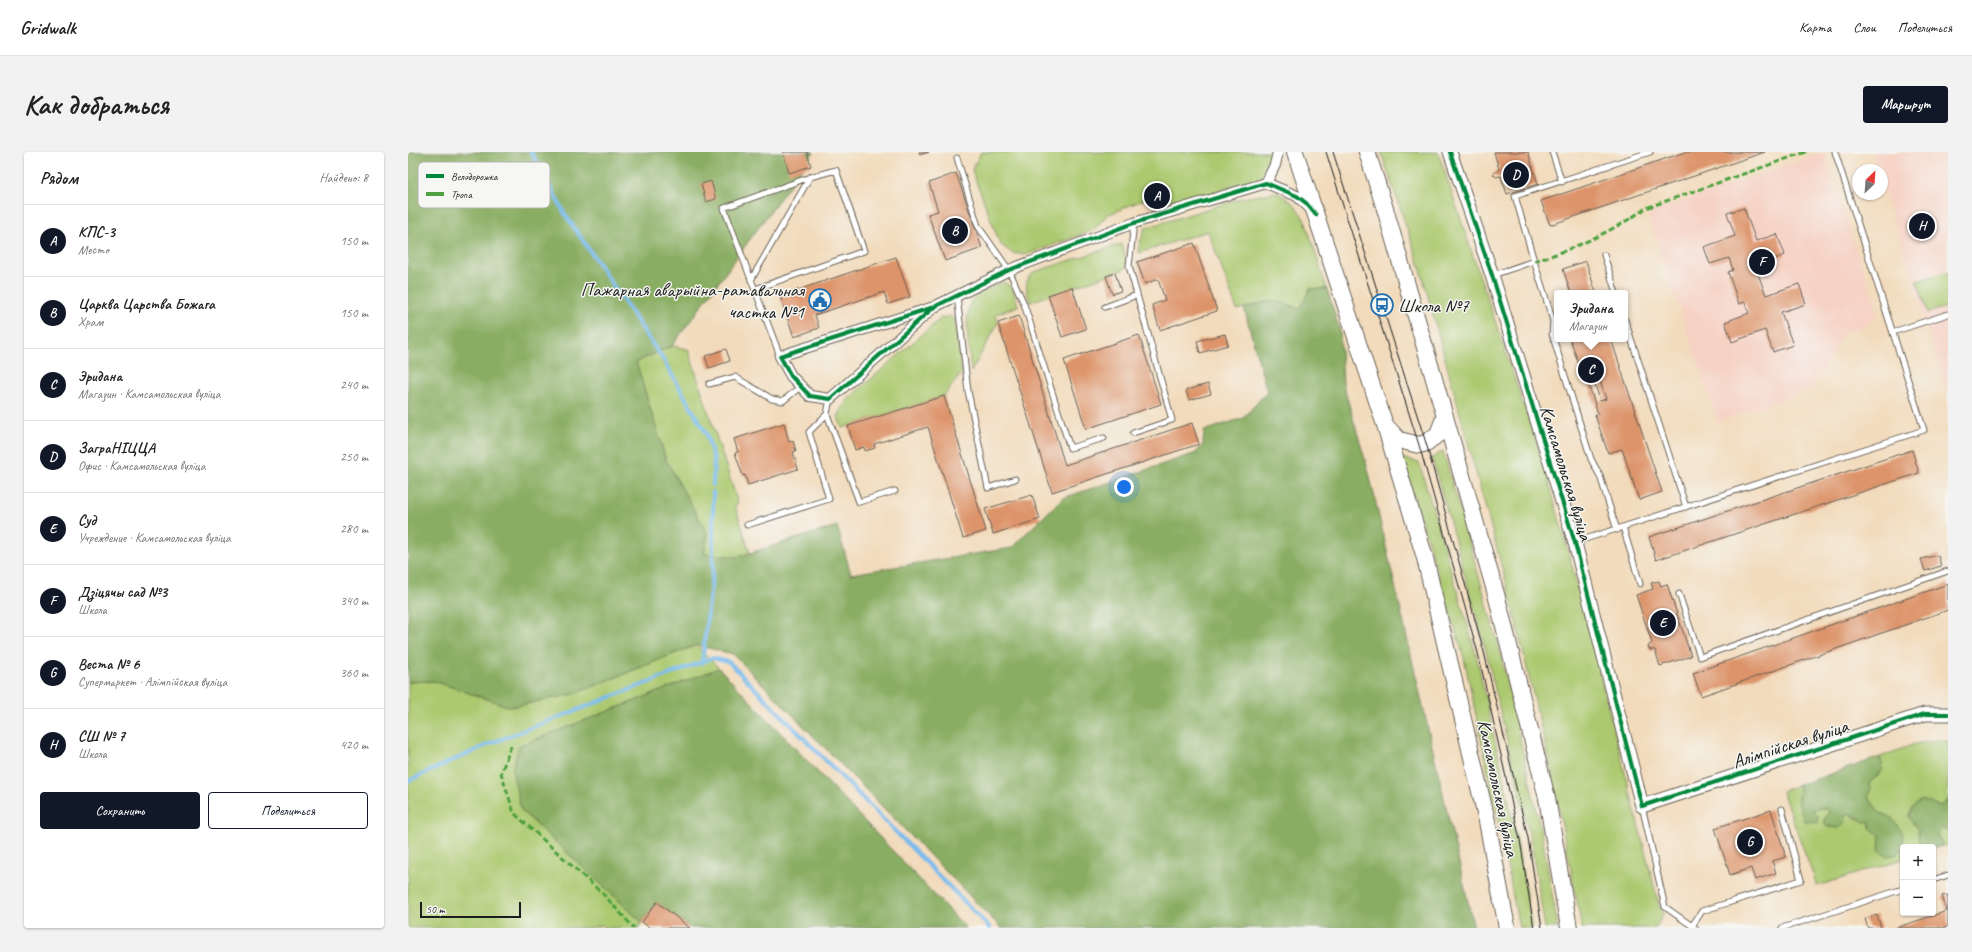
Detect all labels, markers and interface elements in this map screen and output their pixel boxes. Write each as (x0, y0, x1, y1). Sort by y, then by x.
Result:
text: Gridwalk (20, 16, 76, 40)
text: Карта (1799, 19, 1831, 36)
text: Слои (1853, 19, 1876, 36)
text: Поделиться (1898, 19, 1952, 36)
button: Маршрут (1863, 86, 1948, 123)
text: Как добраться (24, 87, 169, 122)
pin: D (1503, 160, 1529, 190)
legend (418, 162, 550, 208)
north arrow (1852, 164, 1888, 200)
text: Рядом (40, 168, 78, 189)
text: Велодорожка (451, 169, 498, 183)
text: Найдено: 8 (320, 170, 368, 186)
pin: A (1144, 181, 1170, 211)
text: Тропа (451, 187, 472, 201)
pin: H (1909, 211, 1935, 241)
pin: B (942, 216, 968, 246)
text: КПС-3 (78, 223, 115, 242)
text: A (50, 233, 56, 249)
text: 150 m (340, 233, 368, 249)
text: Место (78, 242, 109, 258)
pin: F (1749, 247, 1775, 277)
place label: Пажарная аварыйна-ратавальная частка №1 (581, 278, 806, 324)
public building icon: Пажарная аварыйна-ратавальная частка №1 (807, 287, 833, 313)
popup (1554, 290, 1628, 342)
bus stop icon: Школа №7 (1369, 292, 1395, 318)
place label: Школа №7 (1398, 294, 1470, 318)
text: Царква Царства Божага (78, 295, 215, 314)
text: Эридана (1569, 299, 1613, 318)
text: B (50, 305, 56, 321)
text: 150 m (340, 305, 368, 321)
text: Храм (78, 314, 103, 330)
text: Магазин (1569, 318, 1607, 334)
pin: C (1578, 355, 1604, 385)
text: Эридана (78, 367, 122, 386)
text: C (50, 377, 56, 393)
text: 240 m (340, 377, 368, 393)
text: Магазин · Камсамольская вуліца (78, 386, 220, 402)
street label: Камсамольская вуліца (1534, 403, 1598, 545)
text: ЗаграНІЦЦА (78, 439, 155, 458)
text: D (49, 449, 57, 465)
text: 250 m (340, 449, 368, 465)
text: Офис · Камсамольская вуліца (78, 458, 205, 474)
your location (1114, 477, 1134, 497)
text: Суд (78, 511, 96, 530)
text: E (50, 521, 56, 537)
text: 280 m (340, 521, 368, 537)
text: Учреждение · Камсамольская вуліца (78, 530, 231, 546)
text: Дзіцячы сад №3 (78, 583, 167, 602)
text: F (50, 593, 56, 609)
text: 340 m (340, 593, 368, 609)
text: Школа (78, 602, 107, 618)
pin: E (1650, 608, 1676, 638)
text: Веста № 6 (78, 655, 139, 674)
text: G (50, 665, 56, 681)
text: 360 m (340, 665, 368, 681)
text: Супермаркет · Алімпійская вуліца (78, 674, 227, 690)
street label: Алімпійская вуліца (1729, 713, 1853, 774)
street label: Камсамольская вуліца (1472, 717, 1525, 861)
text: СШ № 7 (78, 727, 125, 746)
text: H (49, 737, 57, 753)
text: 420 m (340, 737, 368, 753)
text: Школа (78, 746, 107, 762)
button: Сохранить (40, 792, 200, 829)
button: Поделиться (208, 792, 368, 829)
pin: G (1737, 827, 1763, 857)
map controls (1900, 844, 1936, 916)
button: + (1900, 844, 1936, 880)
button: − (1900, 880, 1936, 916)
scale bar (420, 900, 521, 919)
text: 50 m (426, 902, 445, 916)

